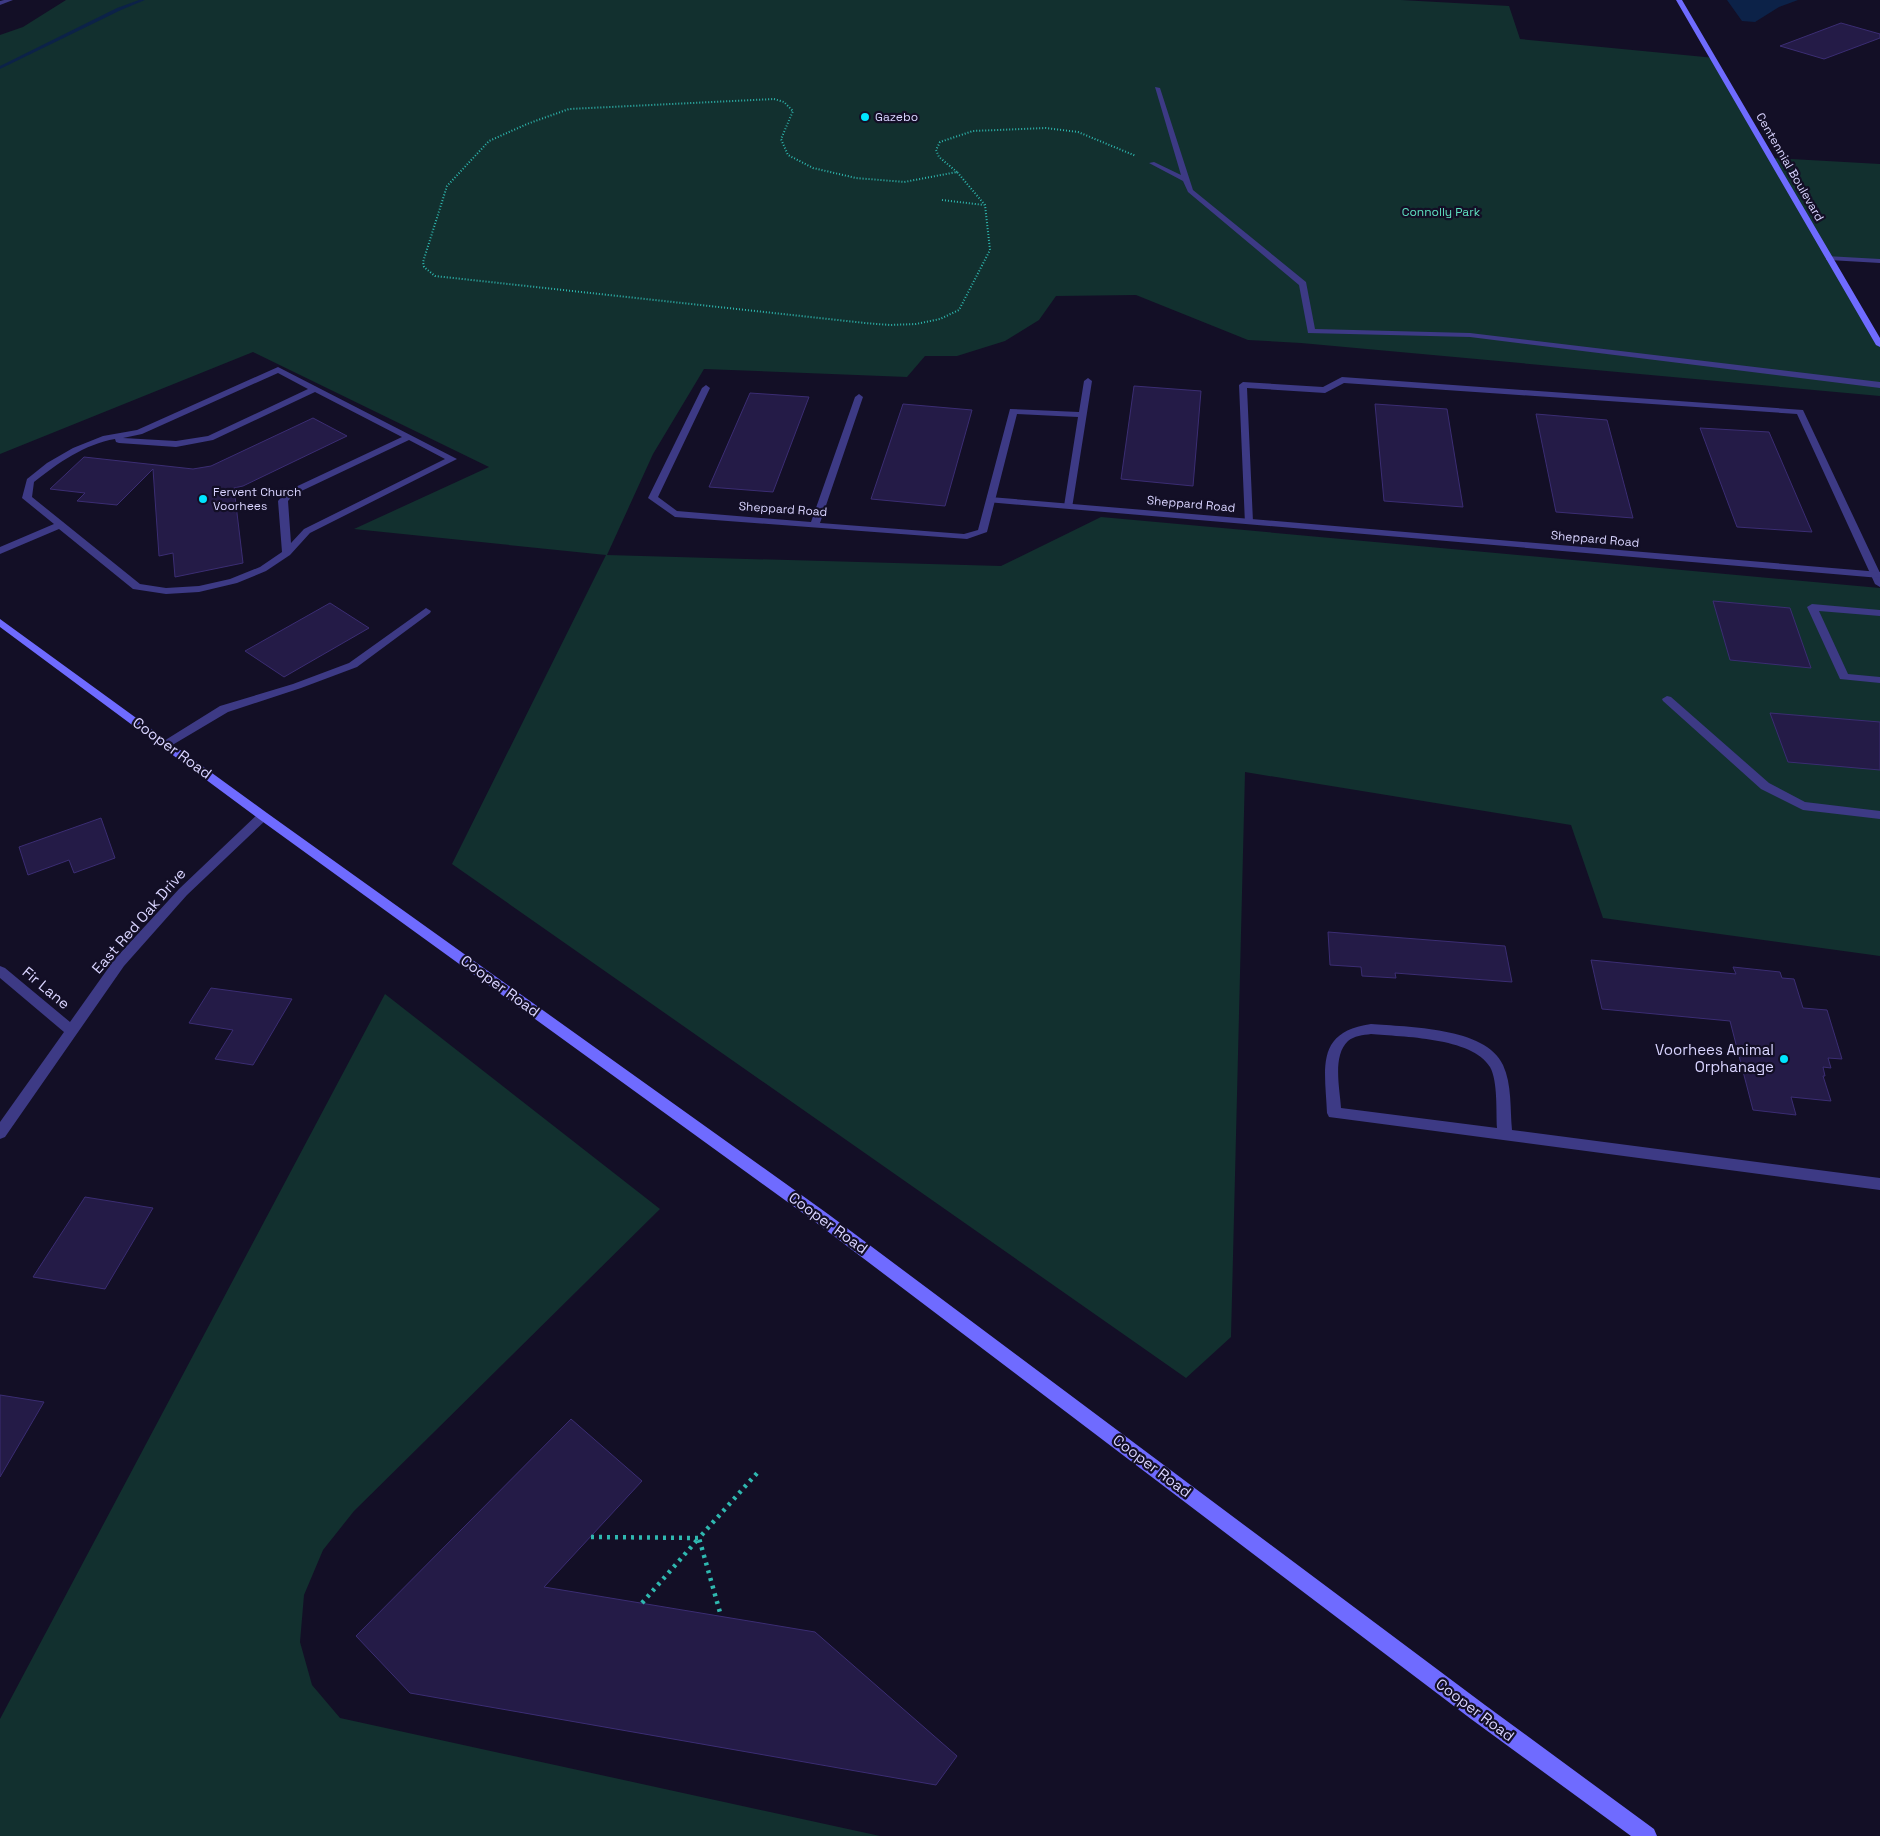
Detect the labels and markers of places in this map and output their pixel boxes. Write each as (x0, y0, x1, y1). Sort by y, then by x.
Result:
place label: Gazebo (875, 109, 918, 125)
marker: Gazebo (859, 111, 871, 123)
place label: Fervent Church Voorhees (213, 484, 301, 514)
marker: Fervent Church Voorhees (197, 493, 209, 505)
place label: Voorhees Animal Orphanage (1655, 1040, 1774, 1076)
marker: Voorhees Animal Orphanage (1778, 1053, 1790, 1065)

